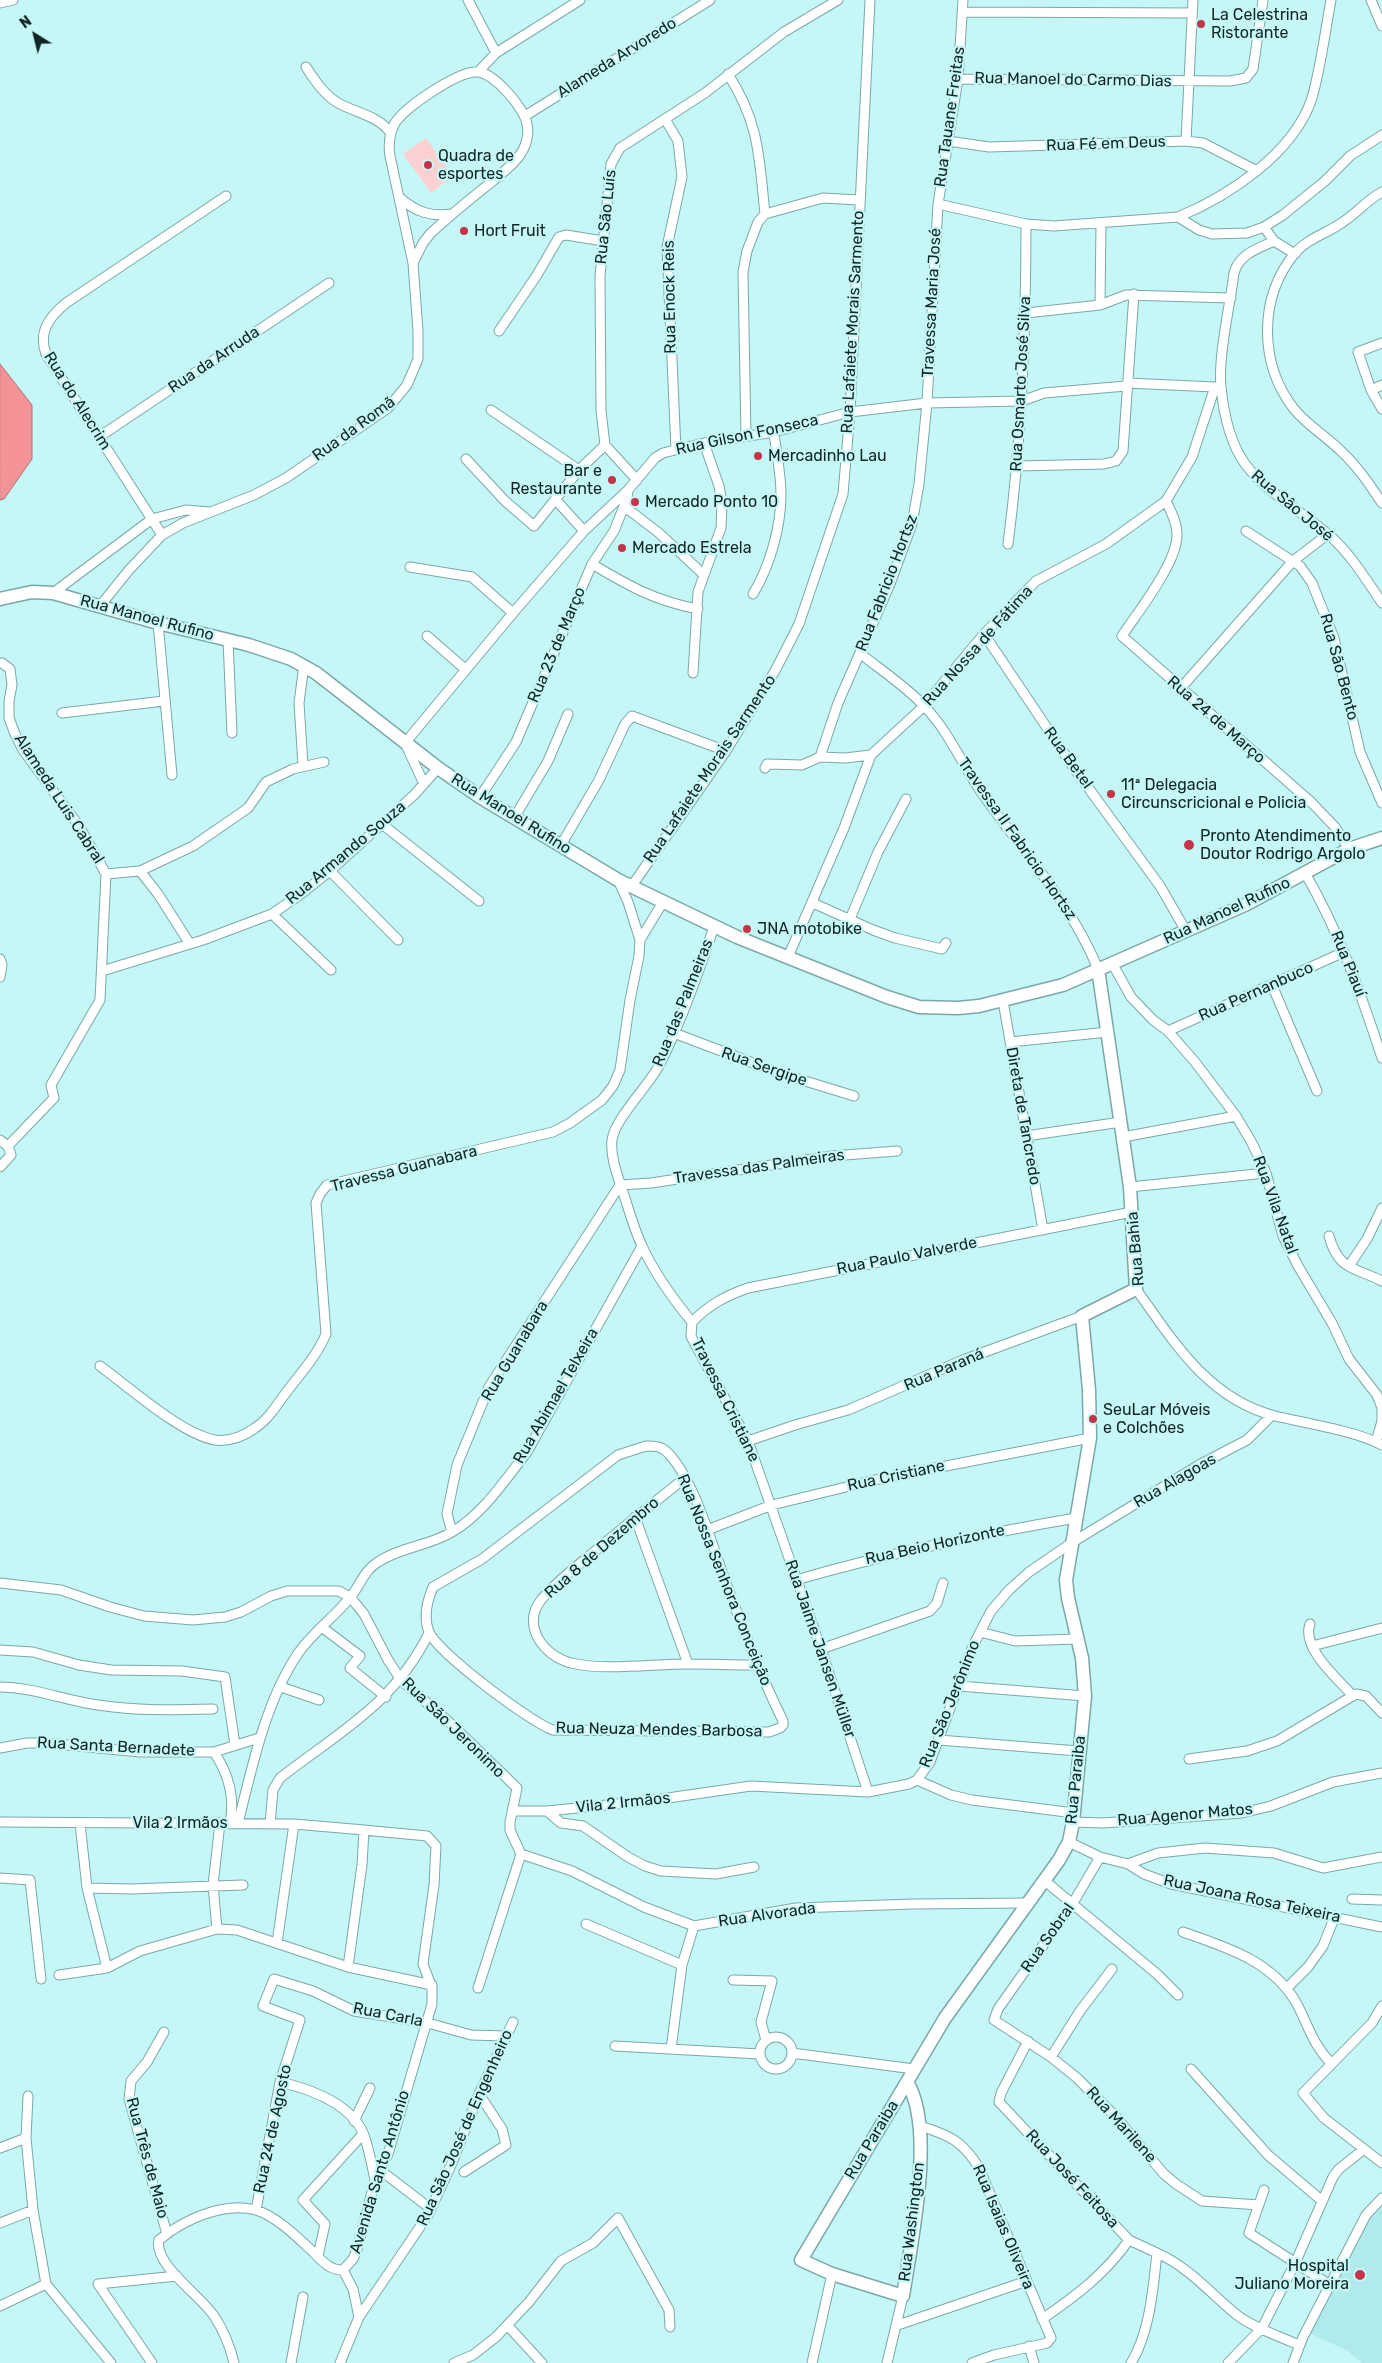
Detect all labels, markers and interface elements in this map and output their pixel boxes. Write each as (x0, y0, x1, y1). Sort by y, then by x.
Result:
place label: La Celestrina Ristorante (1211, 5, 1308, 43)
north arrow (10, 10, 60, 60)
text: N (17, 13, 35, 32)
street label: Alameda Arvoredo (554, 14, 680, 102)
marker: La Celestrina Ristorante (1195, 18, 1207, 30)
street label: Rua Tauane Freitas (931, 46, 969, 188)
street label: Rua Manoel do Carmo Dias (974, 69, 1172, 91)
street label: Rua Fé em Deus (1046, 132, 1166, 156)
place label: Quadra de esportes (438, 146, 514, 184)
marker: Quadra de esportes (422, 159, 434, 171)
street label: Rua São Luís (591, 169, 621, 265)
street label: Rua Lafaiete Morais Sarmento (838, 210, 868, 434)
place label: Hort Fruit (474, 221, 546, 241)
marker: Hort Fruit (458, 225, 470, 237)
street label: Travessa Maria José (918, 228, 946, 378)
street label: Rua Enock Reis (659, 240, 681, 354)
street label: Rua Osmarto José Silva (1007, 296, 1035, 472)
street label: Rua da Arruda (165, 322, 263, 398)
street label: Rua do Alecrim (39, 348, 115, 454)
street label: Rua da Romã (309, 393, 399, 465)
street label: Rua Gilson Fonseca (674, 411, 820, 459)
place label: Mercadinho Lau (768, 446, 887, 466)
marker: Mercadinho Lau (752, 450, 764, 462)
place label: Bar e Restaurante (510, 461, 602, 499)
street label: Rua Sâo José (1247, 466, 1337, 546)
marker: Bar e Restaurante (606, 474, 618, 486)
place label: Mercado Ponto 10 (645, 492, 778, 512)
marker: Mercado Ponto 10 (629, 496, 641, 508)
street label: Rua Fabricio Hortsz (852, 512, 922, 654)
place label: Mercado Estrela (632, 538, 752, 558)
marker: Mercado Estrela (616, 542, 628, 554)
street label: Rua Nossa de Fátima (919, 582, 1037, 710)
street label: Rua 23 de Março (524, 584, 590, 706)
street label: Rua Manoel Rufino (78, 591, 216, 645)
street label: Rua São Bento (1316, 612, 1362, 722)
street label: Rua Lafaiete Morais Sarmento (640, 671, 780, 867)
street label: Rua 24 de Março (1163, 672, 1269, 768)
street label: Rua Betel (1039, 723, 1097, 793)
street label: Alameda Luis Cabral (10, 730, 108, 868)
street label: Travessa II Fabricio Hortsz (953, 754, 1081, 924)
street label: Rua Manoel Rufino (447, 769, 575, 859)
place label: 11ª Delegacia Circunscricional e Policia (1121, 775, 1306, 813)
marker: 11ª Delegacia Circunscricional e Policia (1105, 788, 1117, 800)
street label: Rua Armando Souza (282, 797, 410, 909)
place label: Pronto Atendimento Doutor Rodrigo Argolo (1200, 826, 1365, 864)
marker: Pronto Atendimento Doutor Rodrigo Argolo (1182, 838, 1196, 852)
street label: Rua Manoel Rufino (1160, 873, 1294, 949)
place label: JNA motobike (757, 919, 862, 939)
marker: JNA motobike (741, 923, 753, 935)
street label: Rua Piauí (1326, 928, 1370, 1000)
street label: Rua das Palmeiras (649, 936, 717, 1070)
street label: Rua Pernanbuco (1196, 958, 1316, 1026)
street label: Rua Sergipe (719, 1043, 809, 1091)
street label: Direta de Tancredo (1001, 1045, 1045, 1187)
street label: Travessa Guanabara (329, 1142, 479, 1196)
street label: Travessa das Palmeiras (672, 1145, 846, 1189)
street label: Rua Vila Natal (1248, 1153, 1302, 1257)
street label: Rua Bahia (1123, 1211, 1149, 1287)
street label: Rua Paulo Valverde (835, 1233, 979, 1279)
street label: Rua Guanabara (477, 1297, 553, 1405)
street label: Rua Abimael Telxeira (509, 1325, 603, 1467)
street label: Travessa Cristiane (687, 1335, 763, 1465)
street label: Rua Paraná (901, 1345, 987, 1395)
place label: SeuLar Móveis e Colchões (1103, 1400, 1211, 1438)
marker: SeuLar Móveis e Colchões (1087, 1413, 1099, 1425)
street label: Rua Alagoas (1130, 1450, 1220, 1512)
street label: Rua Cristiane (845, 1456, 947, 1496)
street label: Rua Nossa Senhora Conceição (673, 1471, 775, 1689)
street label: Rua 8 de Dezembro (541, 1493, 663, 1603)
street label: Rua Beio Horizonte (864, 1521, 1006, 1569)
street label: Rua Jaime Jansen Müller (780, 1557, 860, 1741)
street label: Rua São Jerônimo (916, 1637, 984, 1771)
street label: Rua São Jeronimo (397, 1674, 509, 1782)
street label: Rua Neuza Mendes Barbosa (556, 1719, 762, 1741)
street label: Rua Santa Bernadete (37, 1733, 195, 1761)
street label: Rua Paraiba (1062, 1735, 1090, 1825)
street label: Vila 2 Irmãos (575, 1788, 671, 1818)
street label: Rua Agenor Matos (1116, 1800, 1254, 1830)
street label: Vila 2 Irmãos (132, 1813, 228, 1833)
street label: Rua Joana Rosa Teixeira (1162, 1871, 1342, 1927)
street label: Rua Alvorada (717, 1899, 817, 1931)
street label: Rua Sobral (1017, 1900, 1079, 1976)
street label: Rua Carla (351, 1999, 425, 2031)
street label: Rua São José de Engenheiro (413, 2027, 517, 2229)
street label: Rua 24 de Agosto (250, 2063, 296, 2195)
street label: Rua Marilene (1082, 2083, 1160, 2167)
street label: Avenida Santo Antônio (346, 2088, 414, 2256)
street label: Rua Três de Maio (122, 2095, 172, 2221)
street label: Rua Paraiba (841, 2097, 903, 2183)
street label: Rua José Feitosa (1021, 2126, 1123, 2232)
street label: Rua Washington (895, 2161, 929, 2283)
street label: Rua Isaias Oliveira (968, 2162, 1038, 2292)
place label: Hospital Juliano Moreira (1234, 2256, 1349, 2294)
marker: Hospital Juliano Moreira (1353, 2268, 1367, 2282)

